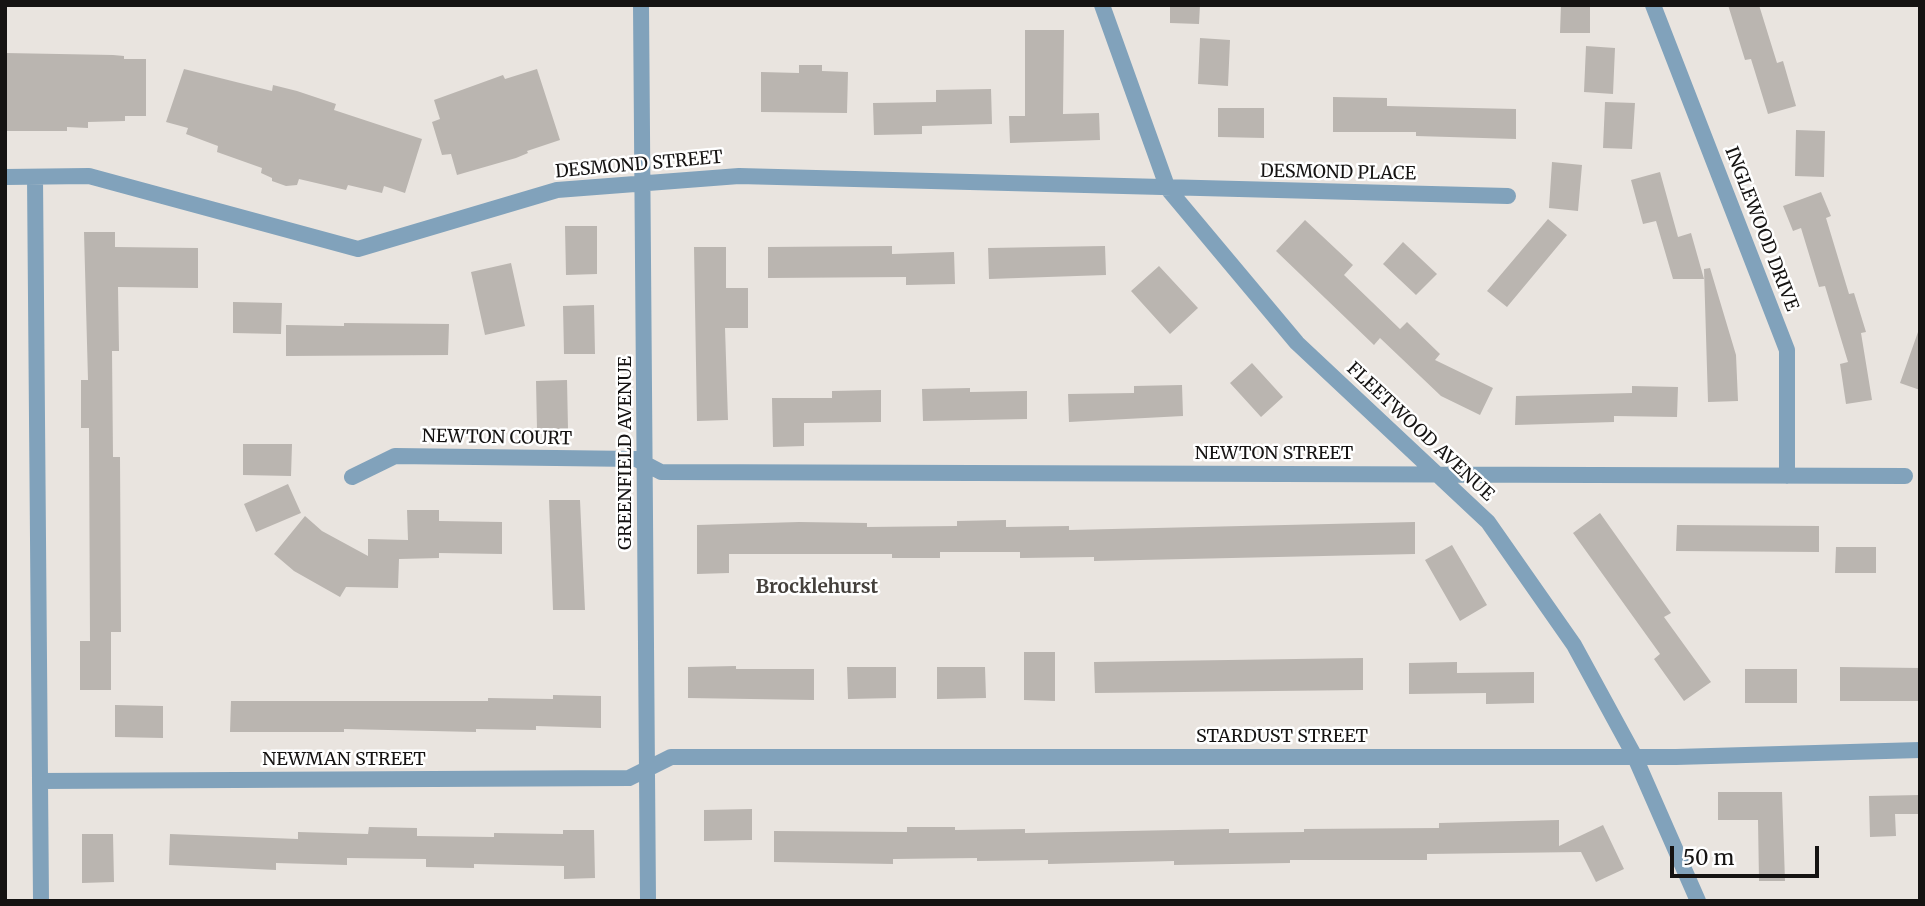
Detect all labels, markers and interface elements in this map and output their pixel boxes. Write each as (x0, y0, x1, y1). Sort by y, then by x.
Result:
street label: INGLEWOOD DRIVE (1720, 144, 1802, 314)
street label: DESMOND STREET (554, 147, 724, 183)
street label: DESMOND PLACE (1260, 161, 1416, 185)
street label: GREENFIELD AVENUE (615, 356, 637, 550)
street label: FLEETWOOD AVENUE (1342, 358, 1498, 506)
street label: NEWTON COURT (422, 426, 572, 450)
street label: NEWTON STREET (1195, 443, 1353, 465)
district label: Brocklehurst (756, 577, 878, 599)
street label: STARDUST STREET (1196, 726, 1368, 748)
street label: NEWMAN STREET (262, 749, 426, 771)
scale bar (1673, 832, 1822, 876)
text: 50 m (1683, 844, 1734, 871)

